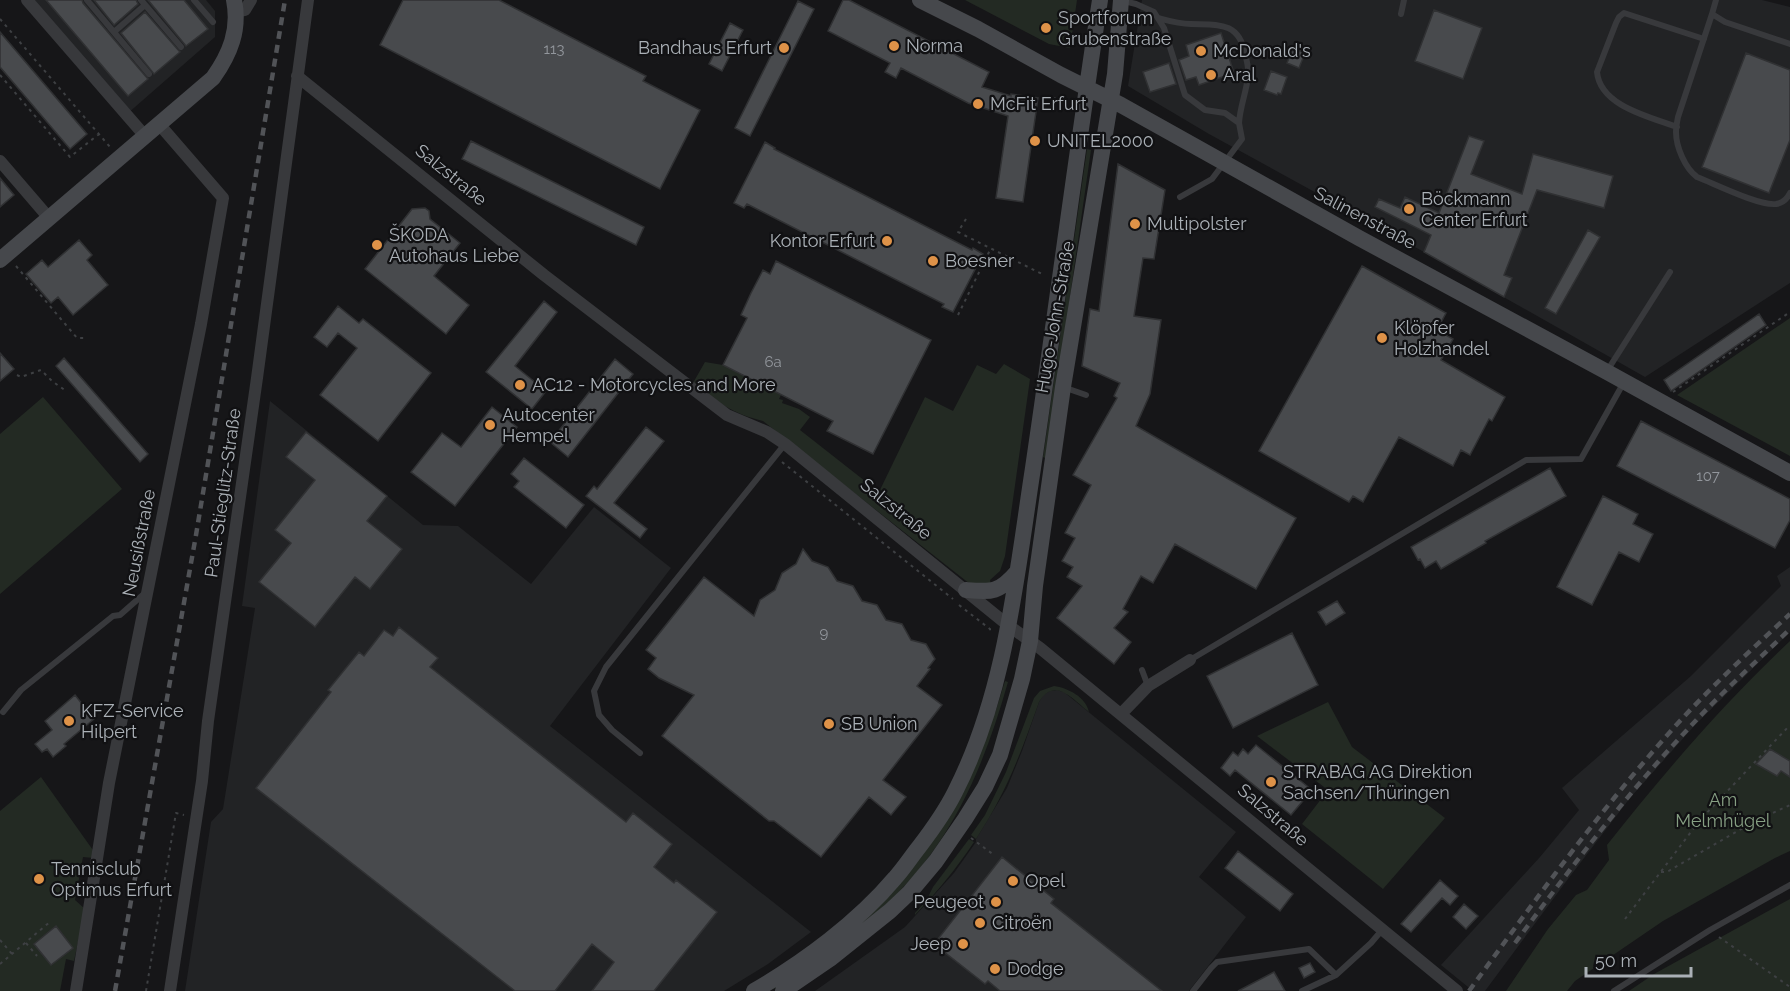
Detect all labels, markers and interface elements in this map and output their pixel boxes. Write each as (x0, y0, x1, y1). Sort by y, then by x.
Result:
place label: Sportforum Grubenstraße (1058, 7, 1172, 49)
marker: Sportforum Grubenstraße (1039, 21, 1053, 35)
place label: Norma (906, 35, 963, 56)
place label: Bandhaus Erfurt (638, 37, 772, 58)
marker: Norma (887, 39, 901, 53)
house number: 113 (544, 40, 564, 58)
place label: McDonald's (1213, 40, 1311, 61)
marker: Bandhaus Erfurt (777, 41, 791, 55)
marker: McDonald's (1194, 44, 1208, 58)
place label: Aral (1223, 64, 1256, 85)
marker: Aral (1204, 68, 1218, 82)
place label: McFit Erfurt (990, 93, 1087, 114)
marker: McFit Erfurt (971, 97, 985, 111)
place label: UNITEL2000 (1047, 130, 1154, 151)
marker: UNITEL2000 (1028, 134, 1042, 148)
street label: Salzstraße (411, 139, 492, 210)
street label: Salinenstraße (1311, 182, 1420, 253)
place label: Böckmann Center Erfurt (1421, 188, 1527, 230)
marker: Böckmann Center Erfurt (1402, 202, 1416, 216)
place label: Multipolster (1147, 213, 1247, 234)
marker: Multipolster (1128, 217, 1142, 231)
place label: ŠKODA Autohaus Liebe (389, 223, 520, 266)
place label: Kontor Erfurt (770, 230, 875, 251)
marker: Kontor Erfurt (880, 234, 894, 248)
marker: ŠKODA Autohaus Liebe (370, 238, 384, 252)
street label: Hugo-John-Straße (1031, 239, 1078, 394)
place label: Boesner (945, 250, 1015, 271)
marker: Boesner (926, 254, 940, 268)
place label: Klöpfer Holzhandel (1394, 317, 1489, 359)
marker: Klöpfer Holzhandel (1375, 331, 1389, 345)
house number: 6a (764, 353, 782, 371)
place label: AC12 - Motorcycles and More (532, 374, 776, 395)
marker: AC12 - Motorcycles and More (513, 378, 527, 392)
place label: Autocenter Hempel (502, 404, 595, 446)
street label: Paul-Stieglitz-Straße (200, 407, 245, 579)
marker: Autocenter Hempel (483, 418, 497, 432)
house number: 107 (1696, 467, 1720, 485)
street label: Salzstraße (856, 473, 937, 544)
street label: Neusißstraße (118, 487, 159, 598)
house number: 9 (820, 624, 829, 642)
place label: KFZ-Service Hilpert (81, 700, 184, 742)
place label: SB Union (841, 713, 918, 734)
marker: KFZ-Service Hilpert (62, 714, 76, 728)
marker: SB Union (822, 717, 836, 731)
place label: STRABAG AG Direktion Sachsen/Thüringen (1283, 761, 1472, 803)
marker: STRABAG AG Direktion Sachsen/Thüringen (1264, 775, 1278, 789)
street label: Salzstraße (1234, 779, 1313, 851)
park label: Am Melmhügel (1675, 789, 1771, 831)
place label: Tennisclub Optimus Erfurt (51, 858, 172, 900)
place label: Opel (1025, 870, 1065, 891)
marker: Tennisclub Optimus Erfurt (32, 872, 46, 886)
marker: Opel (1006, 874, 1020, 888)
place label: Peugeot (913, 891, 984, 912)
marker: Peugeot (989, 895, 1003, 909)
place label: Citroën (992, 912, 1052, 933)
marker: Citroën (973, 916, 987, 930)
place label: Jeep (910, 933, 951, 954)
marker: Jeep (956, 937, 970, 951)
scale bar (1586, 940, 1691, 978)
text: 50 m (1595, 950, 1637, 971)
place label: Dodge (1007, 958, 1064, 979)
marker: Dodge (988, 962, 1002, 976)

